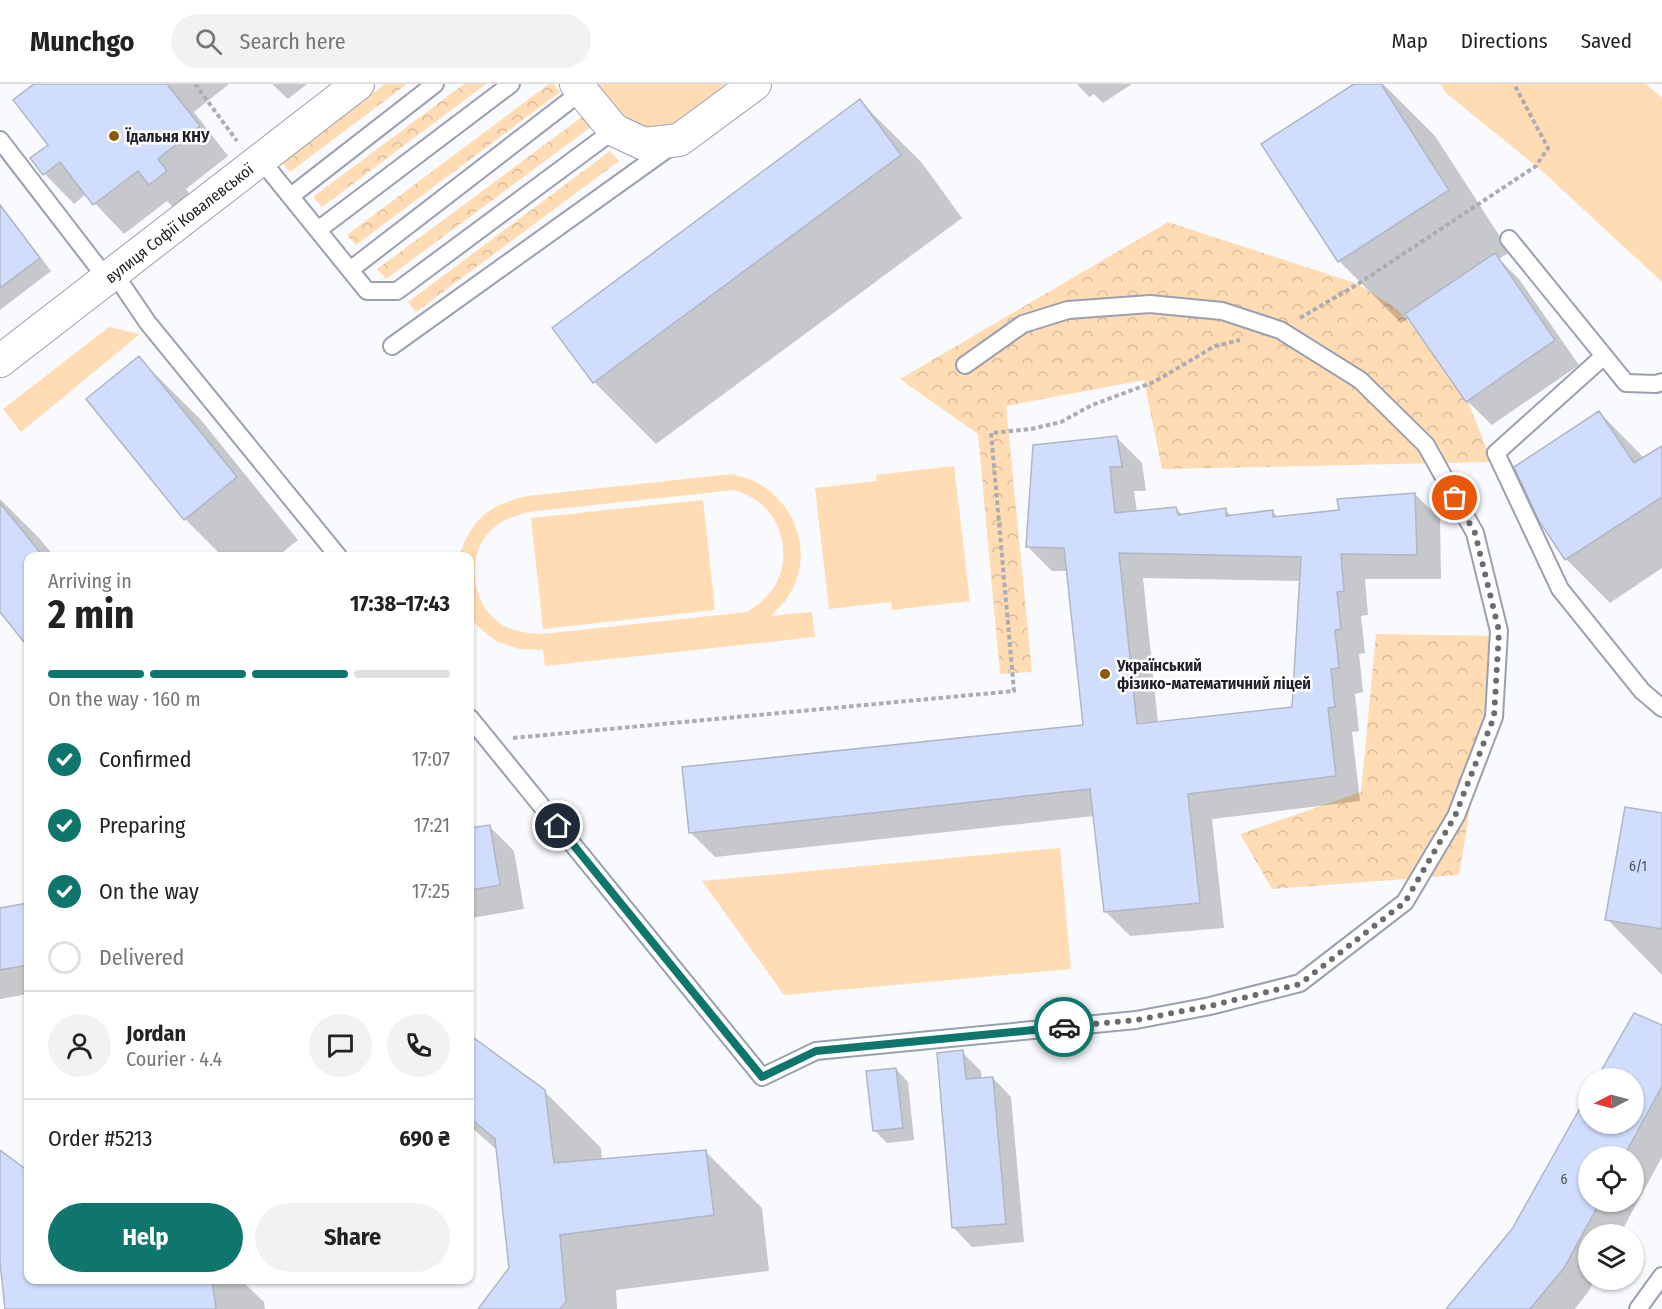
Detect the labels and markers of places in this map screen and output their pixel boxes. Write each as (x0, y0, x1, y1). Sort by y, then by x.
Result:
place label: Їдальня КНУ (125, 127, 210, 146)
marker: Їдальня КНУ (107, 129, 121, 143)
pin (1429, 472, 1480, 523)
place label: Український фізико-математичний ліцей (1116, 656, 1311, 693)
marker: Український фізико-математичний ліцей (1098, 667, 1112, 681)
pin (532, 800, 583, 851)

